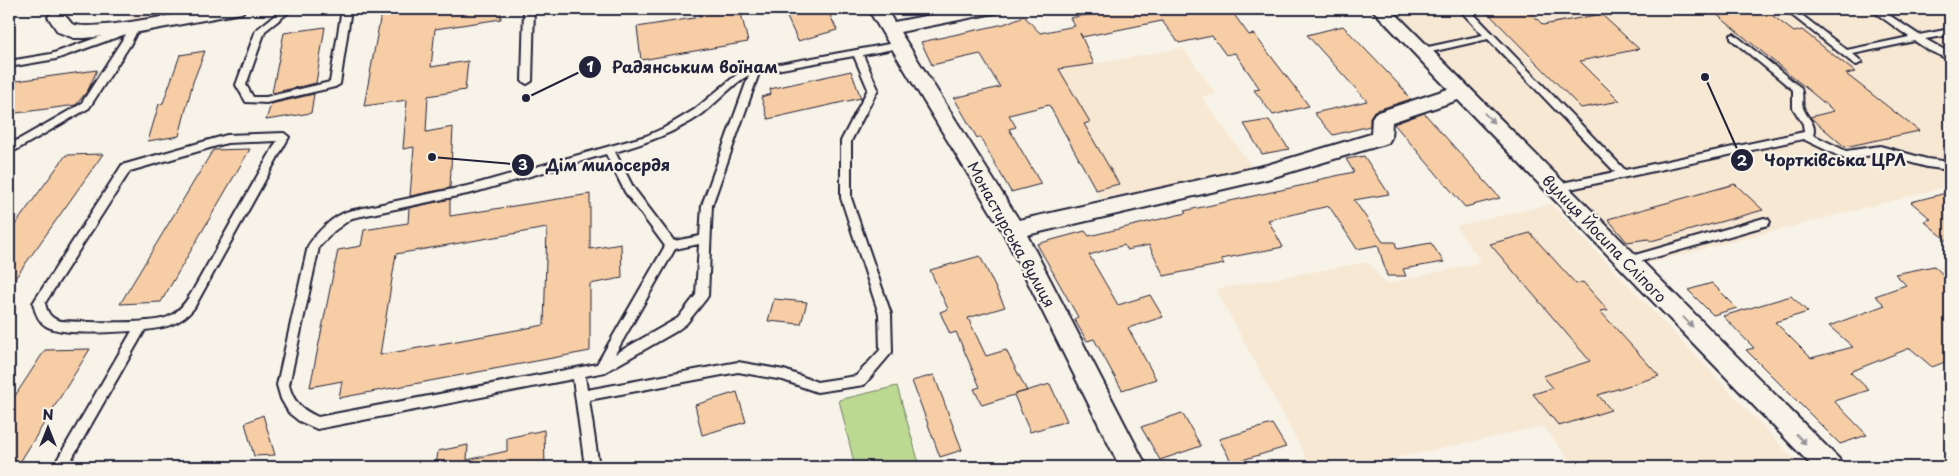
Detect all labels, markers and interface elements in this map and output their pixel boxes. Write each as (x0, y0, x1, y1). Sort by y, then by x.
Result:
callout: Радянським воїнам (577, 52, 788, 83)
text: 1 (586, 54, 594, 77)
text: Радянським воїнам (612, 54, 778, 78)
one-way arrow (1483, 112, 1495, 124)
callout: Чортківська ЦРЛ (1730, 145, 1916, 176)
text: Чортківська ЦРЛ (1764, 147, 1906, 171)
text: 2 (1737, 148, 1748, 171)
callout: Дім милосердя (510, 150, 680, 181)
text: 3 (518, 152, 528, 175)
text: Дім милосердя (545, 152, 670, 176)
street label: Монастирська вулиця (962, 157, 1062, 311)
street label: вулиця Йосипа Сліпого (1537, 169, 1673, 307)
one-way arrow (1682, 316, 1694, 328)
north arrow (22, 404, 72, 454)
text: N (42, 404, 54, 425)
one-way arrow (1795, 432, 1807, 444)

